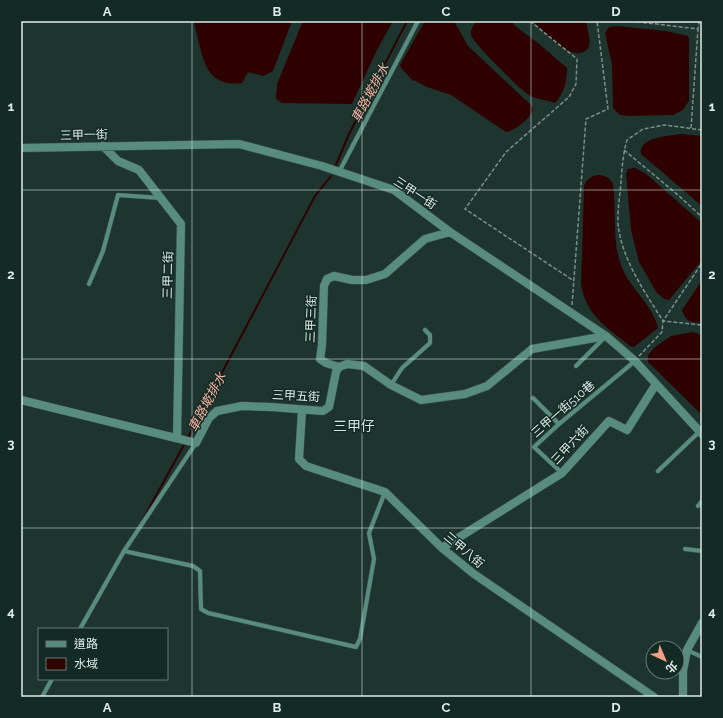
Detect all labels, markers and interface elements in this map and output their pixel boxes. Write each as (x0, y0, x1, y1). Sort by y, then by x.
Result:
text: A (103, 4, 112, 19)
text: B (273, 4, 282, 19)
text: C (442, 4, 451, 19)
text: D (611, 4, 621, 19)
water label: 車路墘排水 (348, 60, 392, 125)
text: 1 (8, 99, 15, 114)
text: 1 (709, 99, 716, 114)
street label: 三甲一街 (60, 128, 108, 142)
street label: 三甲一街 (391, 174, 439, 212)
street label: 三甲二街 (161, 251, 175, 299)
text: 2 (7, 267, 15, 282)
text: 2 (708, 267, 716, 282)
street label: 三甲三街 (303, 295, 319, 343)
water label: 車路墘排水 (185, 369, 229, 434)
street label: 三甲一街510巷 (529, 378, 597, 440)
street label: 三甲五街 (272, 388, 320, 404)
district label: 三甲仔 (333, 418, 375, 434)
street label: 三甲六街 (549, 423, 591, 467)
text: 3 (7, 436, 15, 451)
text: 3 (708, 436, 716, 451)
street label: 三甲八街 (441, 529, 487, 571)
text: 4 (7, 604, 15, 619)
text: 4 (708, 604, 716, 619)
legend (38, 628, 168, 680)
text: 道路 (74, 637, 98, 651)
north arrow (645, 640, 685, 680)
text: 水域 (74, 657, 98, 671)
text: 北 (663, 658, 680, 675)
text: A (103, 700, 112, 715)
text: B (273, 700, 282, 715)
text: C (442, 700, 451, 715)
text: D (611, 700, 621, 715)

